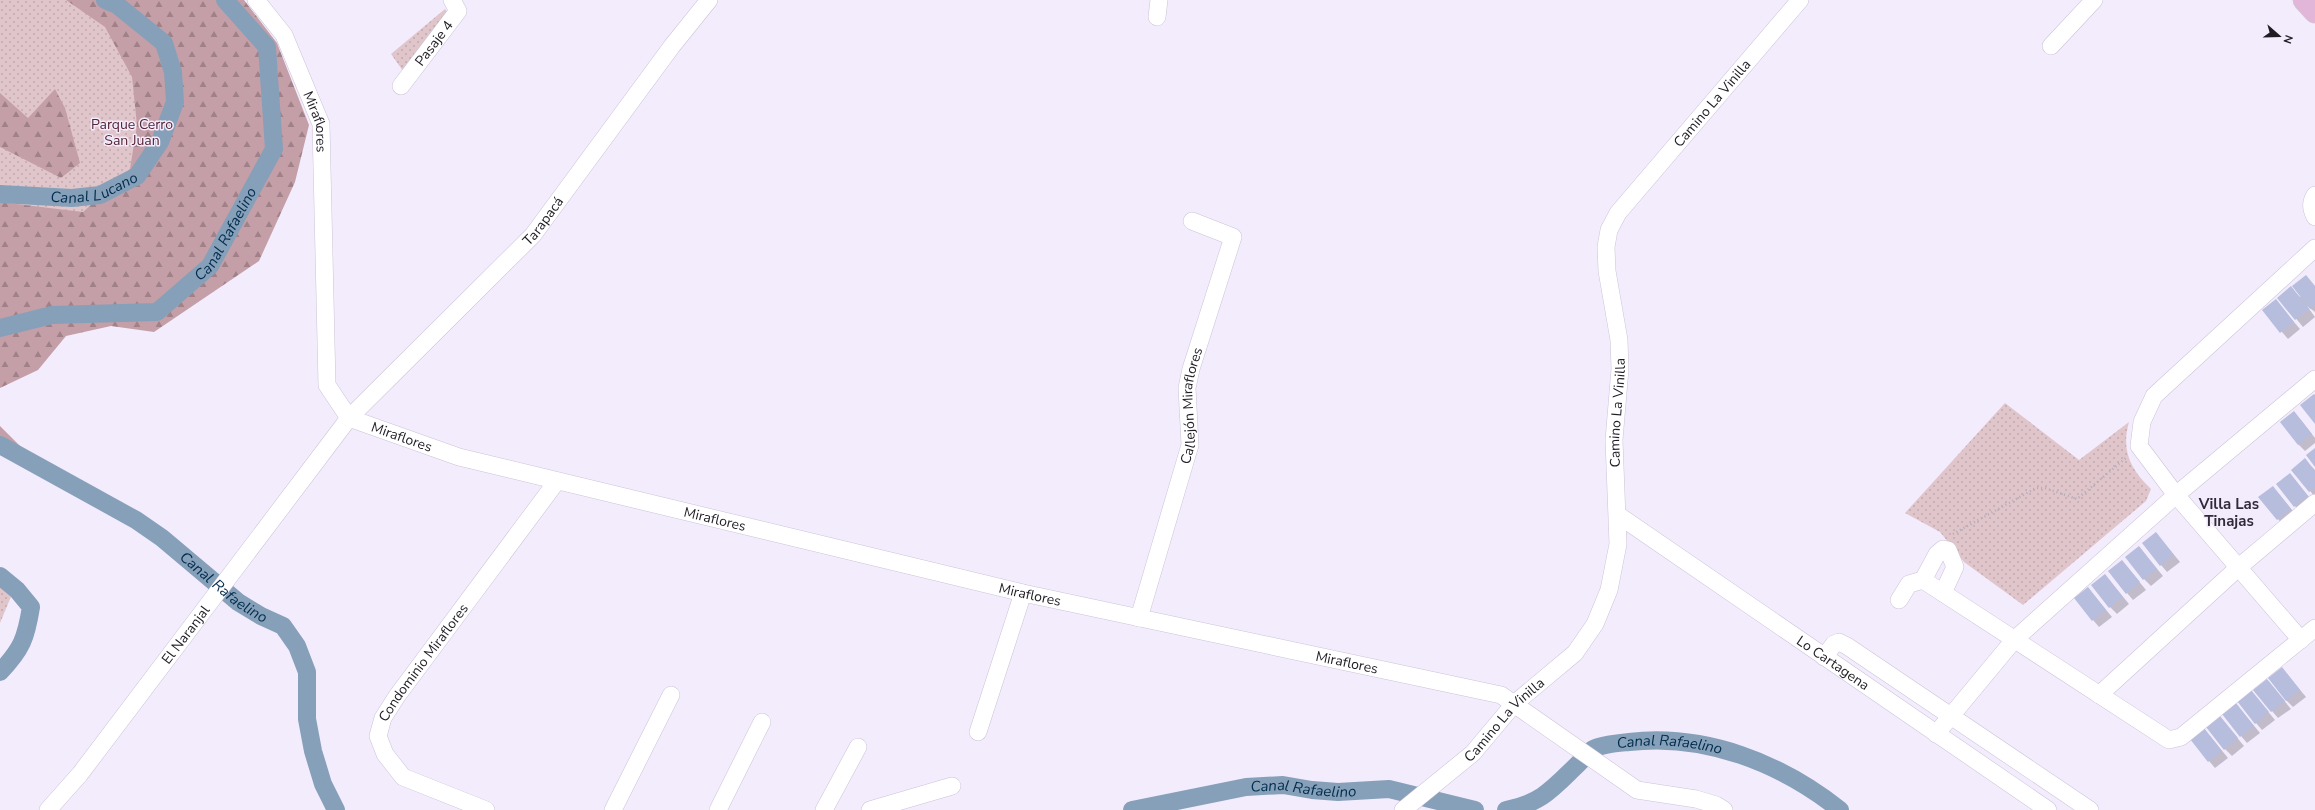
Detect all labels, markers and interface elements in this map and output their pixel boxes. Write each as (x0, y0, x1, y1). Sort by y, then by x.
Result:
north arrow (2259, 16, 2299, 56)
street label: Pasaje 4 (411, 17, 458, 70)
text: N (2279, 33, 2296, 46)
street label: Camino La Vinilla (1669, 56, 1755, 151)
street label: Miraflores (298, 88, 331, 153)
park label: Parque Cerro San Juan (91, 115, 173, 150)
water label: Canal Lucano (50, 167, 141, 208)
water label: Canal Rafaelino (190, 184, 261, 285)
street label: Tarapacá (519, 193, 568, 250)
street label: Callejón Miraflores (1176, 345, 1207, 467)
street label: Camino La Vinilla (1605, 358, 1630, 468)
street label: Miraflores (369, 418, 435, 457)
district label: Villa Las Tinajas (2198, 494, 2259, 531)
street label: Miraflores (682, 503, 748, 536)
water label: Canal Rafaelino (175, 547, 271, 628)
street label: Miraflores (997, 579, 1063, 611)
street label: Condominio Miraflores (374, 600, 473, 725)
street label: El Naranjal (157, 601, 215, 668)
street label: Lo Cartagena (1793, 631, 1873, 695)
street label: Miraflores (1314, 647, 1380, 679)
street label: Camino La Vinilla (1460, 674, 1549, 767)
water label: Canal Rafaelino (1616, 730, 1724, 759)
water label: Canal Rafaelino (1250, 775, 1357, 802)

